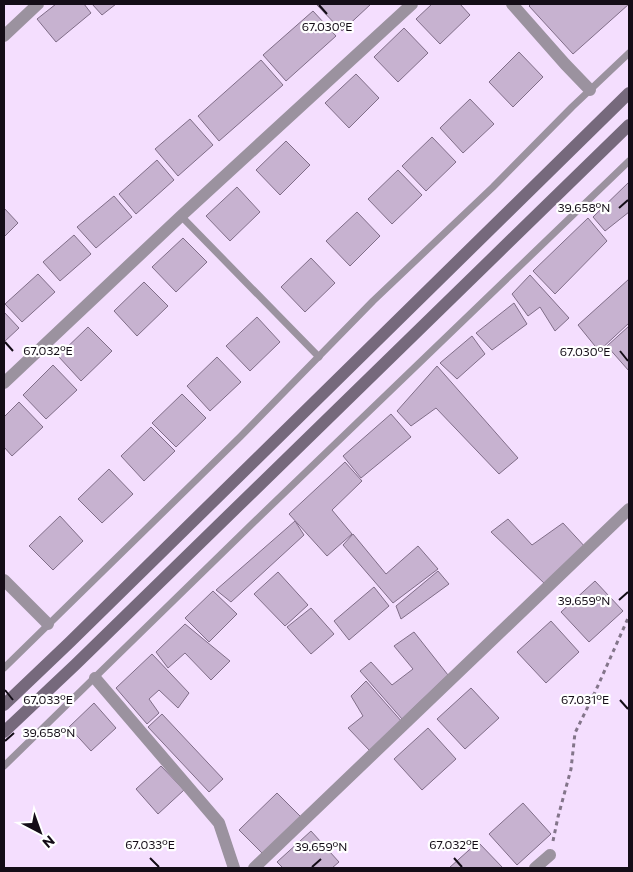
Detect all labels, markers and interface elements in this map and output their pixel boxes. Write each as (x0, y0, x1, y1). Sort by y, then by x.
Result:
text: 67.030°E (302, 19, 352, 33)
text: 39.658°N (558, 200, 610, 214)
text: 67.032°E (23, 343, 73, 357)
text: 67.030°E (560, 344, 610, 358)
text: 39.659°N (558, 593, 610, 607)
text: 67.033°E (23, 692, 73, 706)
text: 67.031°E (561, 692, 609, 706)
text: 39.658°N (23, 725, 75, 739)
north arrow (15, 807, 65, 857)
text: N (39, 832, 58, 852)
text: 67.033°E (125, 837, 175, 851)
text: 67.032°E (429, 837, 479, 851)
text: 39.659°N (295, 839, 347, 853)

